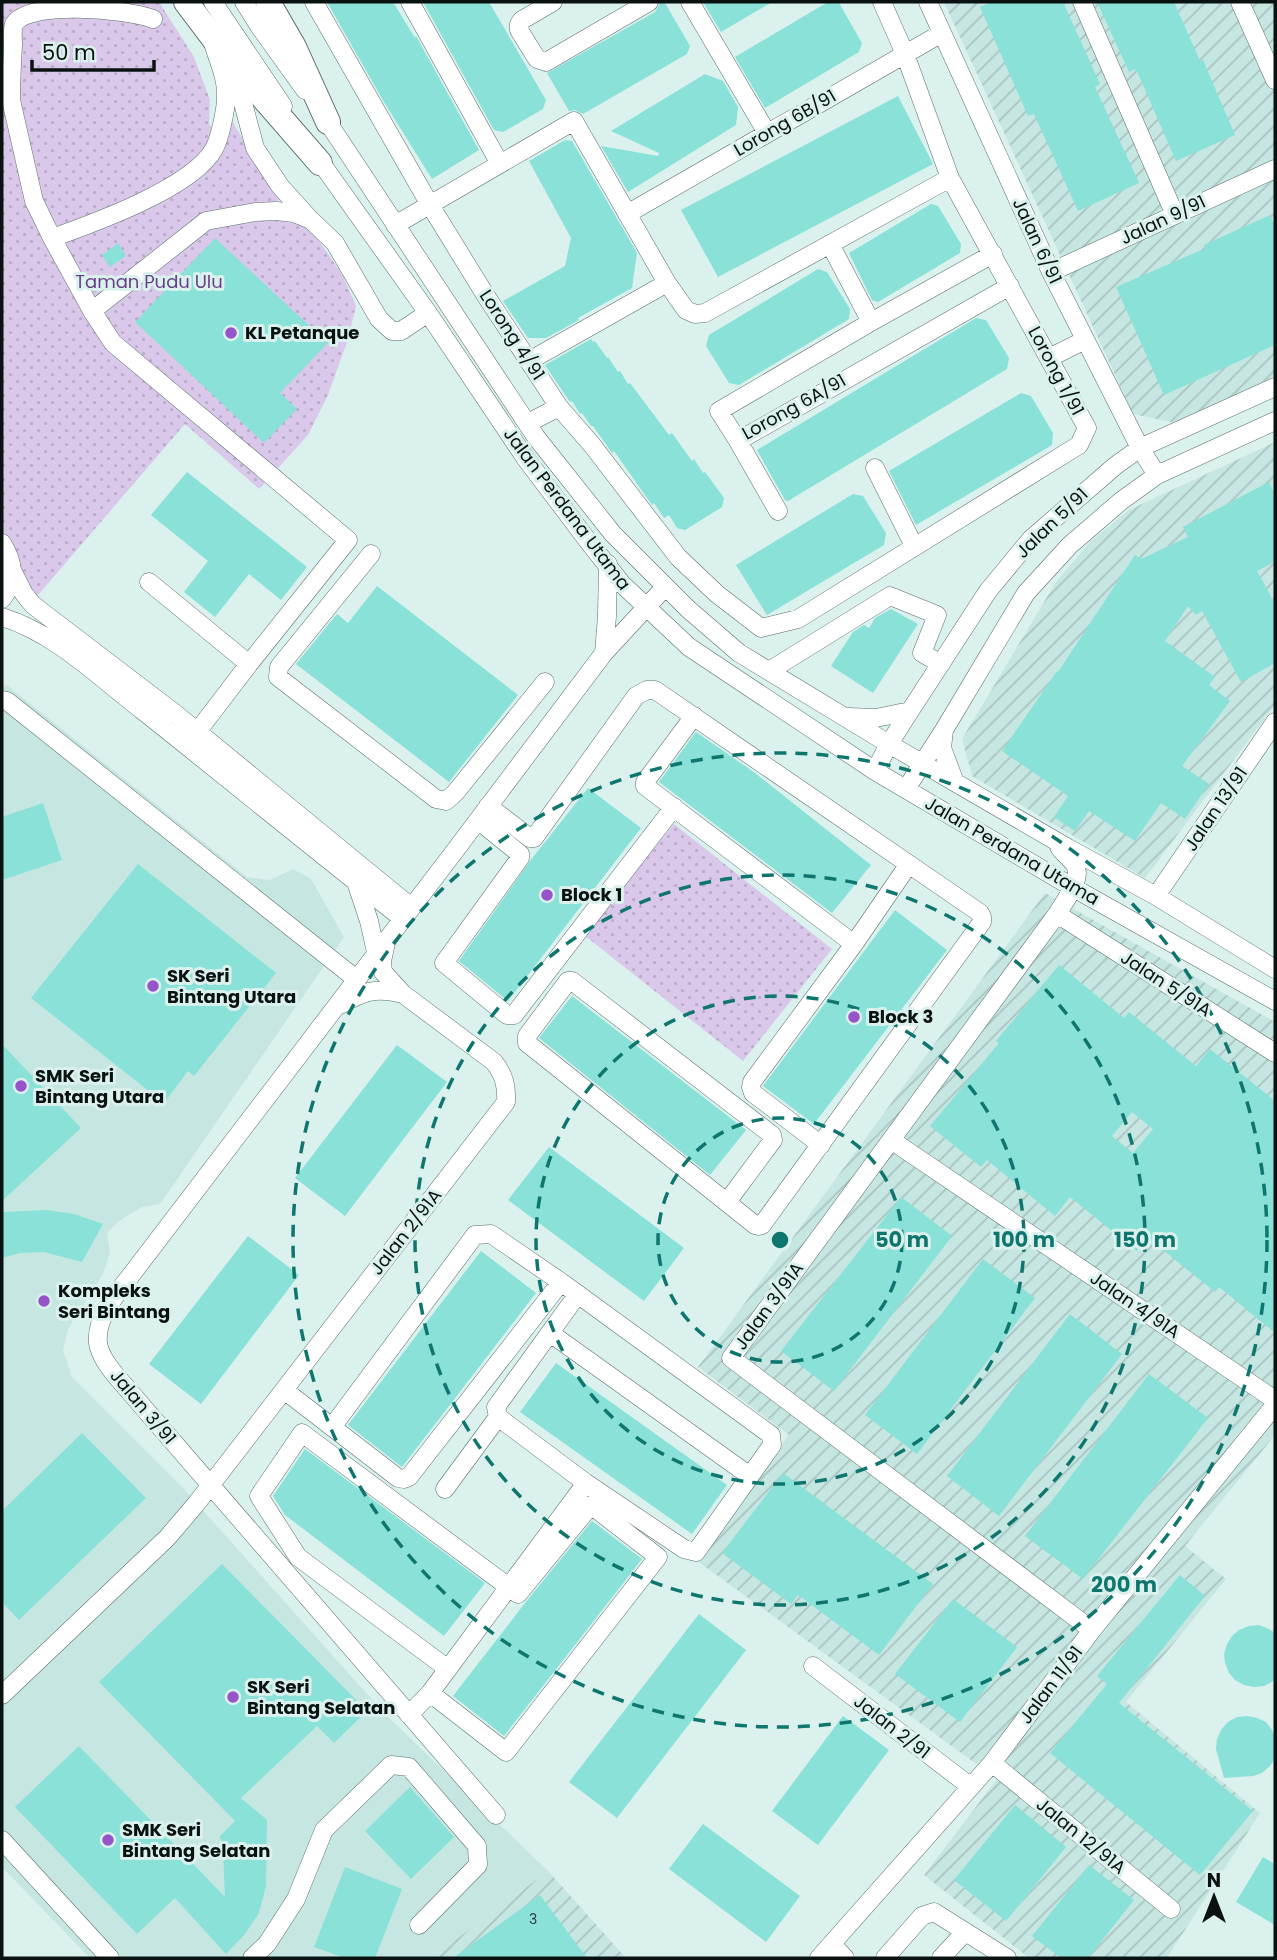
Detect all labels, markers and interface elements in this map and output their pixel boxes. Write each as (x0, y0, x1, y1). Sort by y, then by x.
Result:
scale bar (32, 28, 154, 72)
text: 50 m (42, 38, 96, 67)
street label: Lorong 6B/91 (729, 83, 840, 162)
street label: Jalan 9/91 (1116, 189, 1210, 250)
street label: Jalan 6/91 (1007, 194, 1068, 288)
park label: Taman Pudu Ulu (75, 269, 223, 294)
street label: Lorong 4/91 (474, 285, 551, 385)
place label: KL Petanque (245, 320, 359, 345)
street label: Lorong 1/91 (1023, 322, 1090, 420)
marker: KL Petanque (223, 325, 239, 341)
street label: Lorong 6A/91 (737, 368, 850, 445)
street label: Jalan Perdana Utama (498, 422, 637, 595)
street label: Jalan 5/91 (1010, 482, 1093, 563)
street label: Jalan 13/91 (1178, 762, 1253, 856)
street label: Jalan Perdana Utama (921, 790, 1104, 911)
place label: Block 1 (561, 882, 622, 907)
marker: Block 1 (539, 887, 555, 903)
street label: Jalan 5/91A (1116, 945, 1217, 1022)
place label: SK Seri Bintang Utara (167, 963, 296, 1009)
marker: SK Seri Bintang Utara (145, 978, 161, 994)
place label: Block 3 (868, 1004, 933, 1029)
marker: Block 3 (846, 1009, 862, 1025)
place label: SMK Seri Bintang Utara (35, 1063, 164, 1109)
marker: SMK Seri Bintang Utara (13, 1078, 29, 1094)
street label: Jalan 2/91A (364, 1184, 447, 1280)
text: 50 m (875, 1225, 929, 1254)
text: 100 m (993, 1225, 1055, 1254)
text: 150 m (1114, 1225, 1176, 1254)
centre of rings (768, 1228, 792, 1252)
street label: Jalan 3/91A (728, 1257, 809, 1355)
street label: Jalan 4/91A (1085, 1265, 1185, 1344)
place label: Kompleks Seri Bintang (58, 1278, 170, 1324)
marker: Kompleks Seri Bintang (36, 1293, 52, 1309)
street label: Jalan 3/91 (105, 1364, 182, 1450)
text: 200 m (1091, 1570, 1157, 1599)
street label: Jalan 11/91 (1013, 1641, 1088, 1729)
place label: SK Seri Bintang Selatan (247, 1674, 395, 1720)
marker: SK Seri Bintang Selatan (225, 1689, 241, 1705)
street label: Jalan 2/91 (849, 1689, 936, 1764)
street label: Jalan 12/91A (1031, 1792, 1131, 1879)
place label: SMK Seri Bintang Selatan (122, 1817, 270, 1863)
marker: SMK Seri Bintang Selatan (100, 1832, 116, 1848)
north arrow (1179, 1862, 1249, 1932)
text: N (1207, 1867, 1221, 1894)
house number: 3 (529, 1909, 537, 1929)

